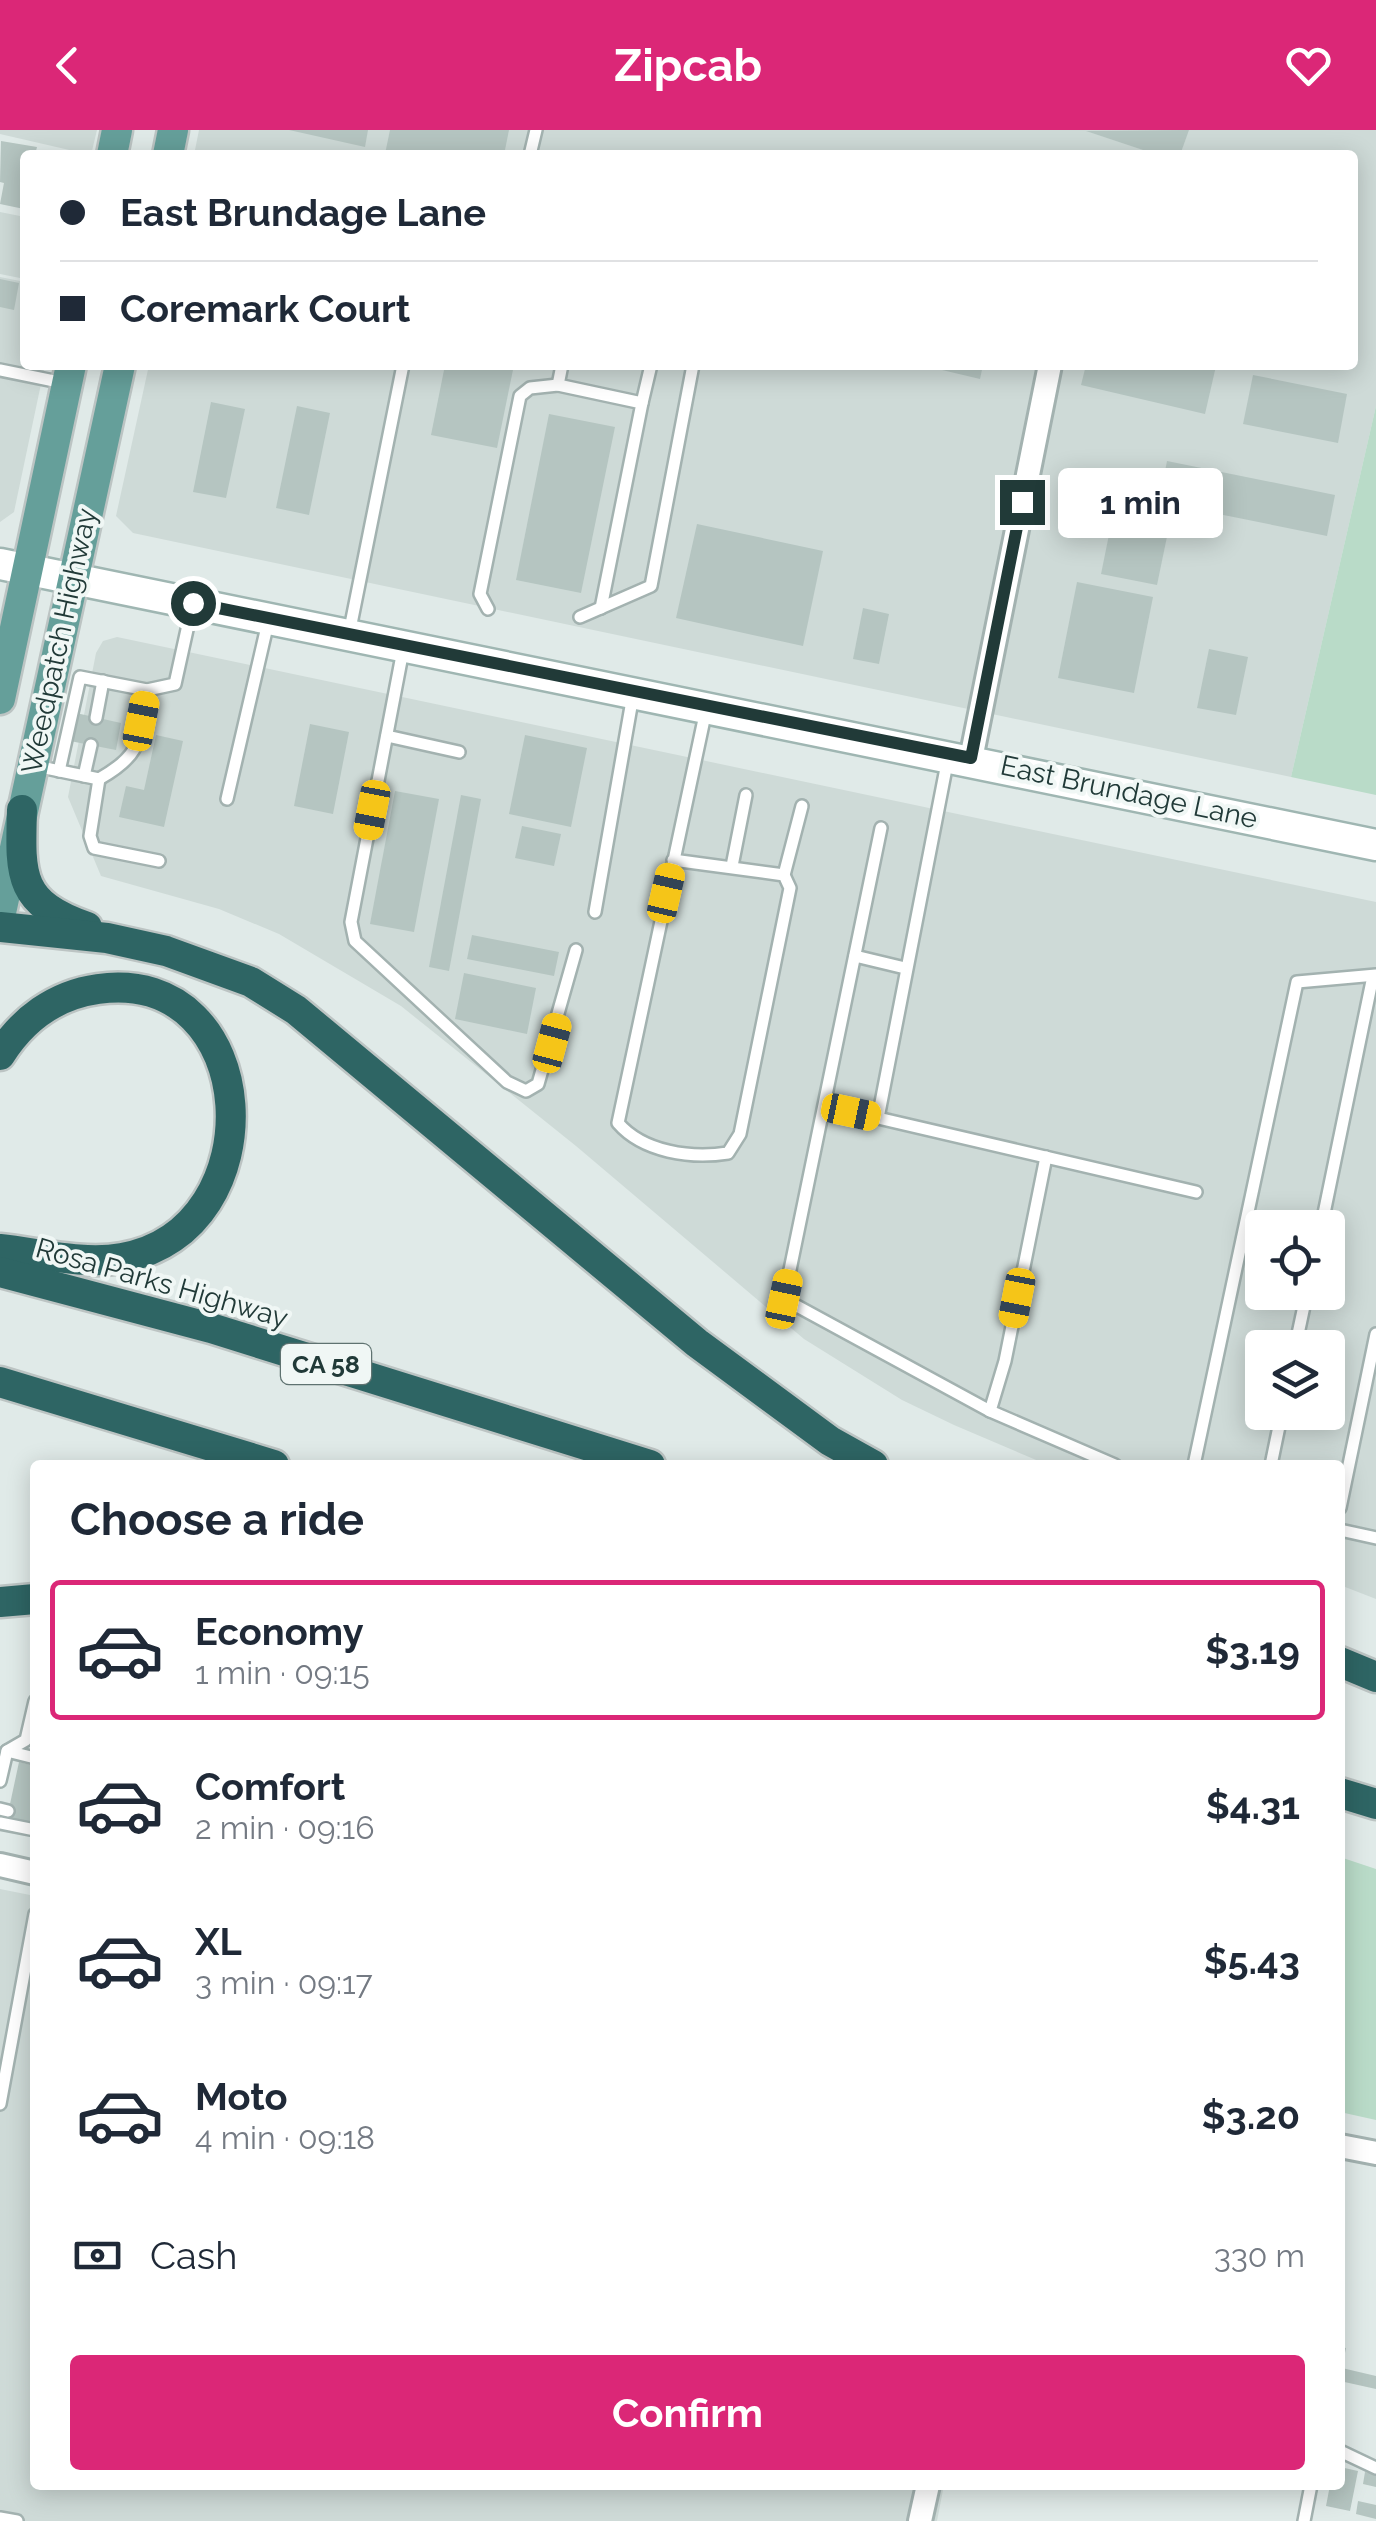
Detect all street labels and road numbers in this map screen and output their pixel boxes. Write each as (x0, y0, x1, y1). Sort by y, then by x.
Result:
street label: Weedpatch Highway (15, 505, 103, 777)
street label: East Brundage Lane (998, 749, 1260, 835)
street label: Rosa Parks Highway (32, 1231, 292, 1335)
road number: CA 58 (281, 1344, 371, 1384)

